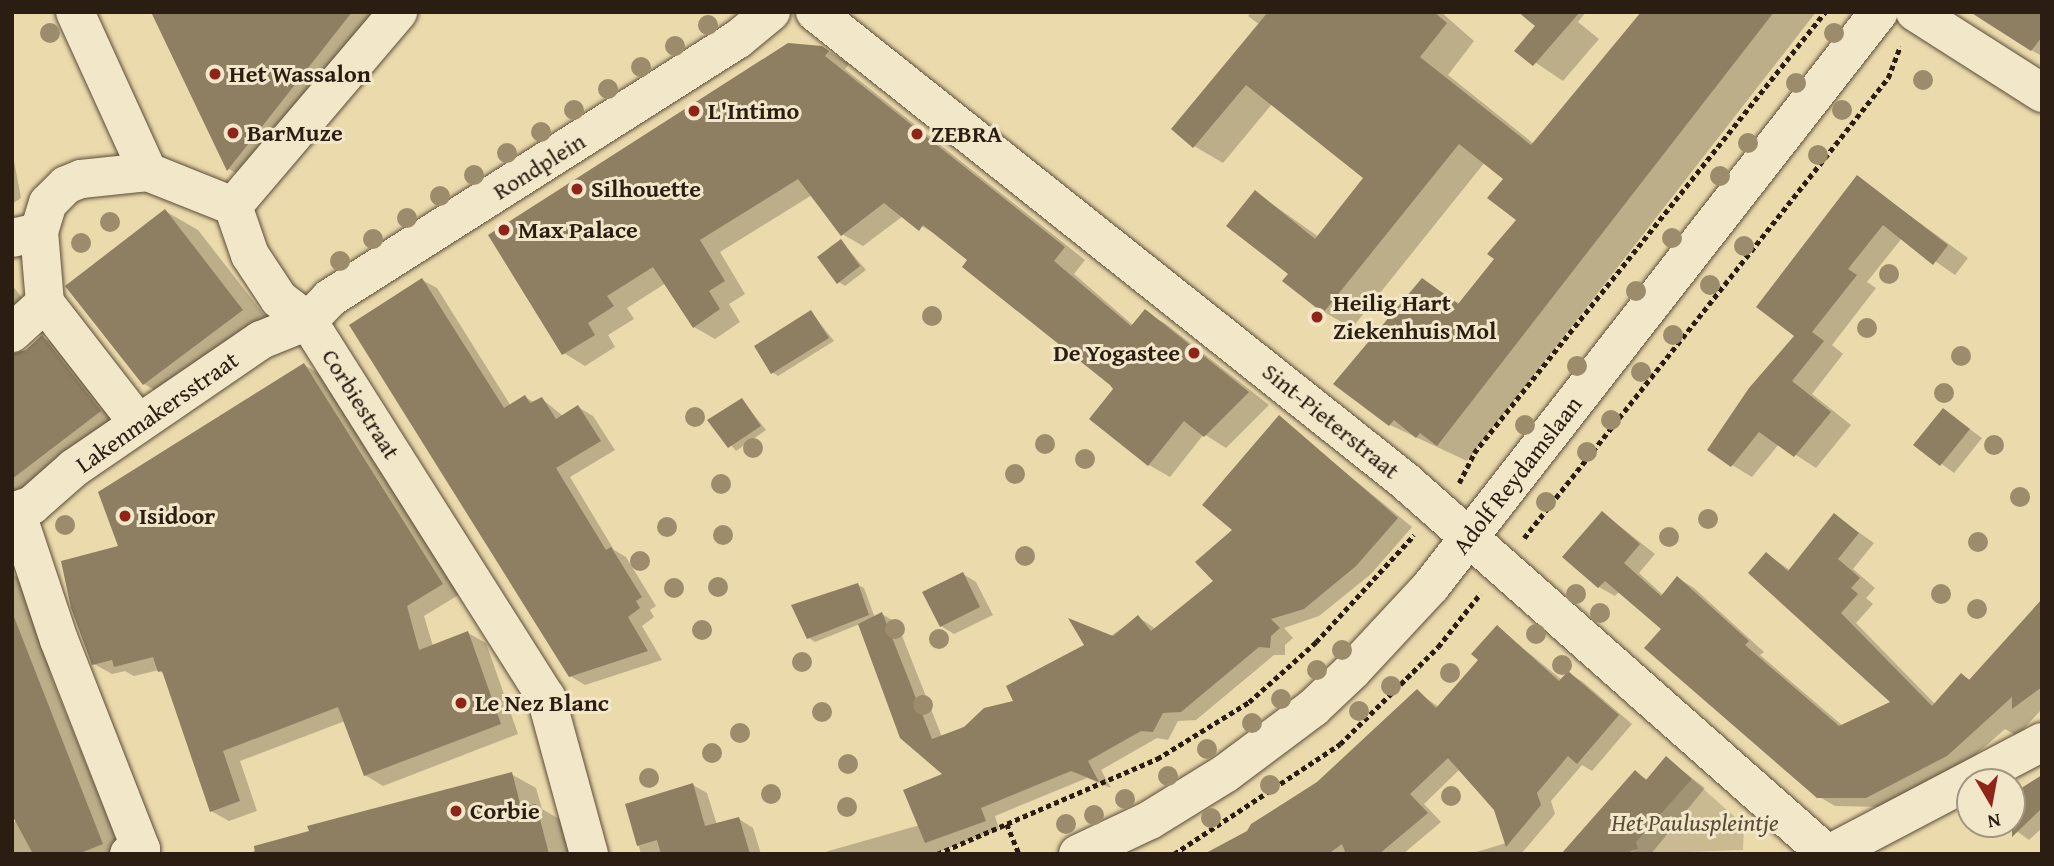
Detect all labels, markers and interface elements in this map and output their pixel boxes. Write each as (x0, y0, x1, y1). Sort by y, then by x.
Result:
place label: Het Wassalon (229, 60, 371, 88)
marker: Het Wassalon (207, 66, 223, 82)
place label: L'Intimo (708, 97, 799, 125)
marker: L'Intimo (686, 103, 702, 119)
place label: BarMuze (247, 119, 343, 147)
place label: ZEBRA (931, 120, 1002, 148)
marker: BarMuze (225, 125, 241, 141)
street label: Rondplein (487, 126, 591, 206)
marker: ZEBRA (909, 126, 925, 142)
place label: Silhouette (591, 175, 701, 203)
marker: Silhouette (569, 181, 585, 197)
place label: Max Palace (518, 216, 638, 244)
marker: Max Palace (496, 222, 512, 238)
place label: Heilig Hart Ziekenhuis Mol (1333, 289, 1496, 345)
marker: Heilig Hart Ziekenhuis Mol (1307, 307, 1327, 327)
place label: De Yogastee (1053, 339, 1180, 367)
street label: Corbiestraat (316, 344, 406, 464)
street label: Lakenmakersstraat (70, 345, 244, 479)
marker: De Yogastee (1186, 345, 1202, 361)
street label: Sint-Pieterstraat (1257, 357, 1405, 485)
street label: Adolf Reydamslaan (1446, 390, 1588, 560)
place label: Isidoor (139, 502, 215, 530)
marker: Isidoor (117, 508, 133, 524)
place label: Le Nez Blanc (475, 689, 609, 717)
marker: Le Nez Blanc (453, 695, 469, 711)
north arrow (1956, 768, 2026, 838)
place label: Corbie (470, 797, 540, 825)
marker: Corbie (448, 803, 464, 819)
text: N (1986, 807, 2003, 837)
park label: Het Pauluspleintje (1611, 809, 1779, 837)

